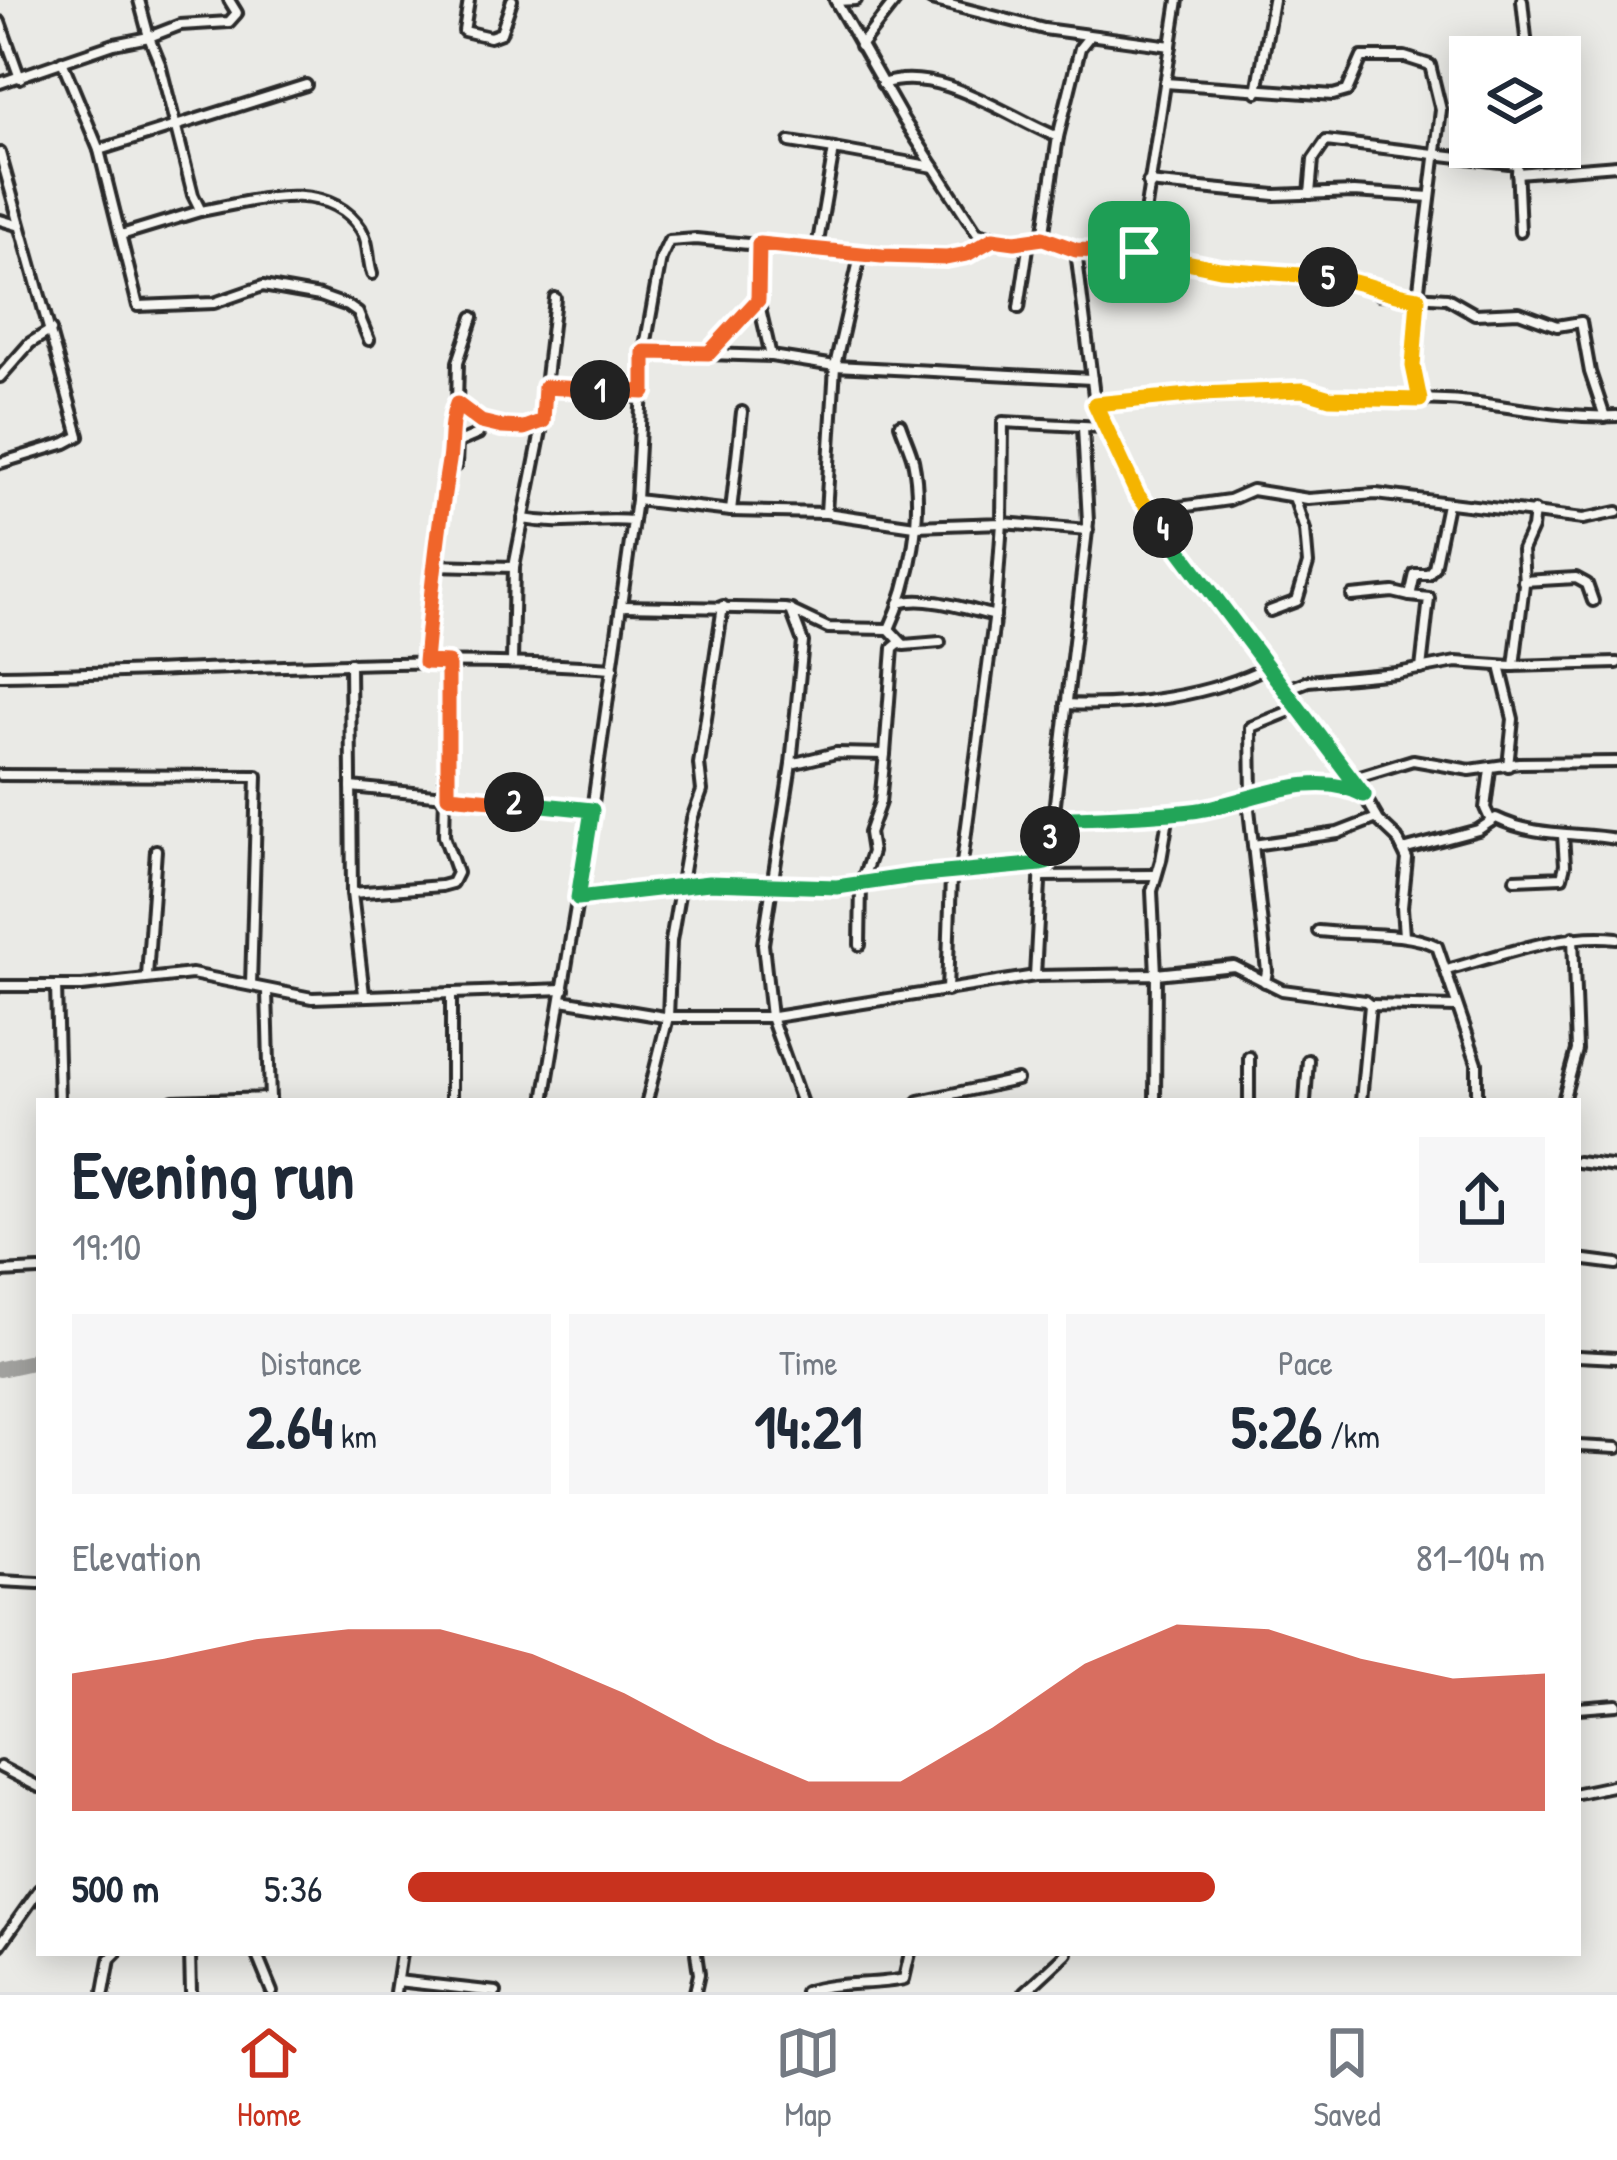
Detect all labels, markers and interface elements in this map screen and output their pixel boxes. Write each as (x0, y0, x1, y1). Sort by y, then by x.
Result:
map controls (1449, 36, 1581, 168)
button: layers (1449, 36, 1581, 168)
pin (1088, 201, 1190, 303)
icon: arrive (1106, 219, 1172, 285)
pin: 5 (1298, 247, 1358, 307)
text: 5 (1321, 255, 1335, 299)
pin: 1 (570, 360, 630, 420)
text: 1 (594, 368, 606, 412)
pin: 4 (1133, 498, 1193, 558)
text: 4 (1157, 506, 1169, 550)
pin: 2 (484, 772, 544, 832)
text: 2 (506, 780, 522, 824)
pin: 3 (1020, 806, 1080, 866)
text: 3 (1043, 814, 1057, 858)
text: Evening run (72, 1129, 354, 1219)
button: share (1419, 1137, 1545, 1263)
text: 19:10 (72, 1219, 141, 1272)
text: Distance (261, 1341, 362, 1385)
text: Time (779, 1341, 838, 1385)
text: Pace (1278, 1341, 1333, 1385)
text: 2.64 (246, 1385, 333, 1467)
text: 14:21 (754, 1385, 863, 1467)
text: 5:26 (1231, 1385, 1322, 1467)
text: km (333, 1414, 377, 1458)
text: /km (1322, 1414, 1380, 1458)
text: Elevation (72, 1530, 202, 1583)
text: 81–104 m (1416, 1530, 1545, 1583)
text: 500 m (72, 1861, 159, 1914)
text: 5:36 (264, 1861, 323, 1914)
tab: Home (236, 2020, 302, 2136)
tab: Map (775, 2020, 841, 2136)
tab: Saved (1313, 2020, 1381, 2136)

